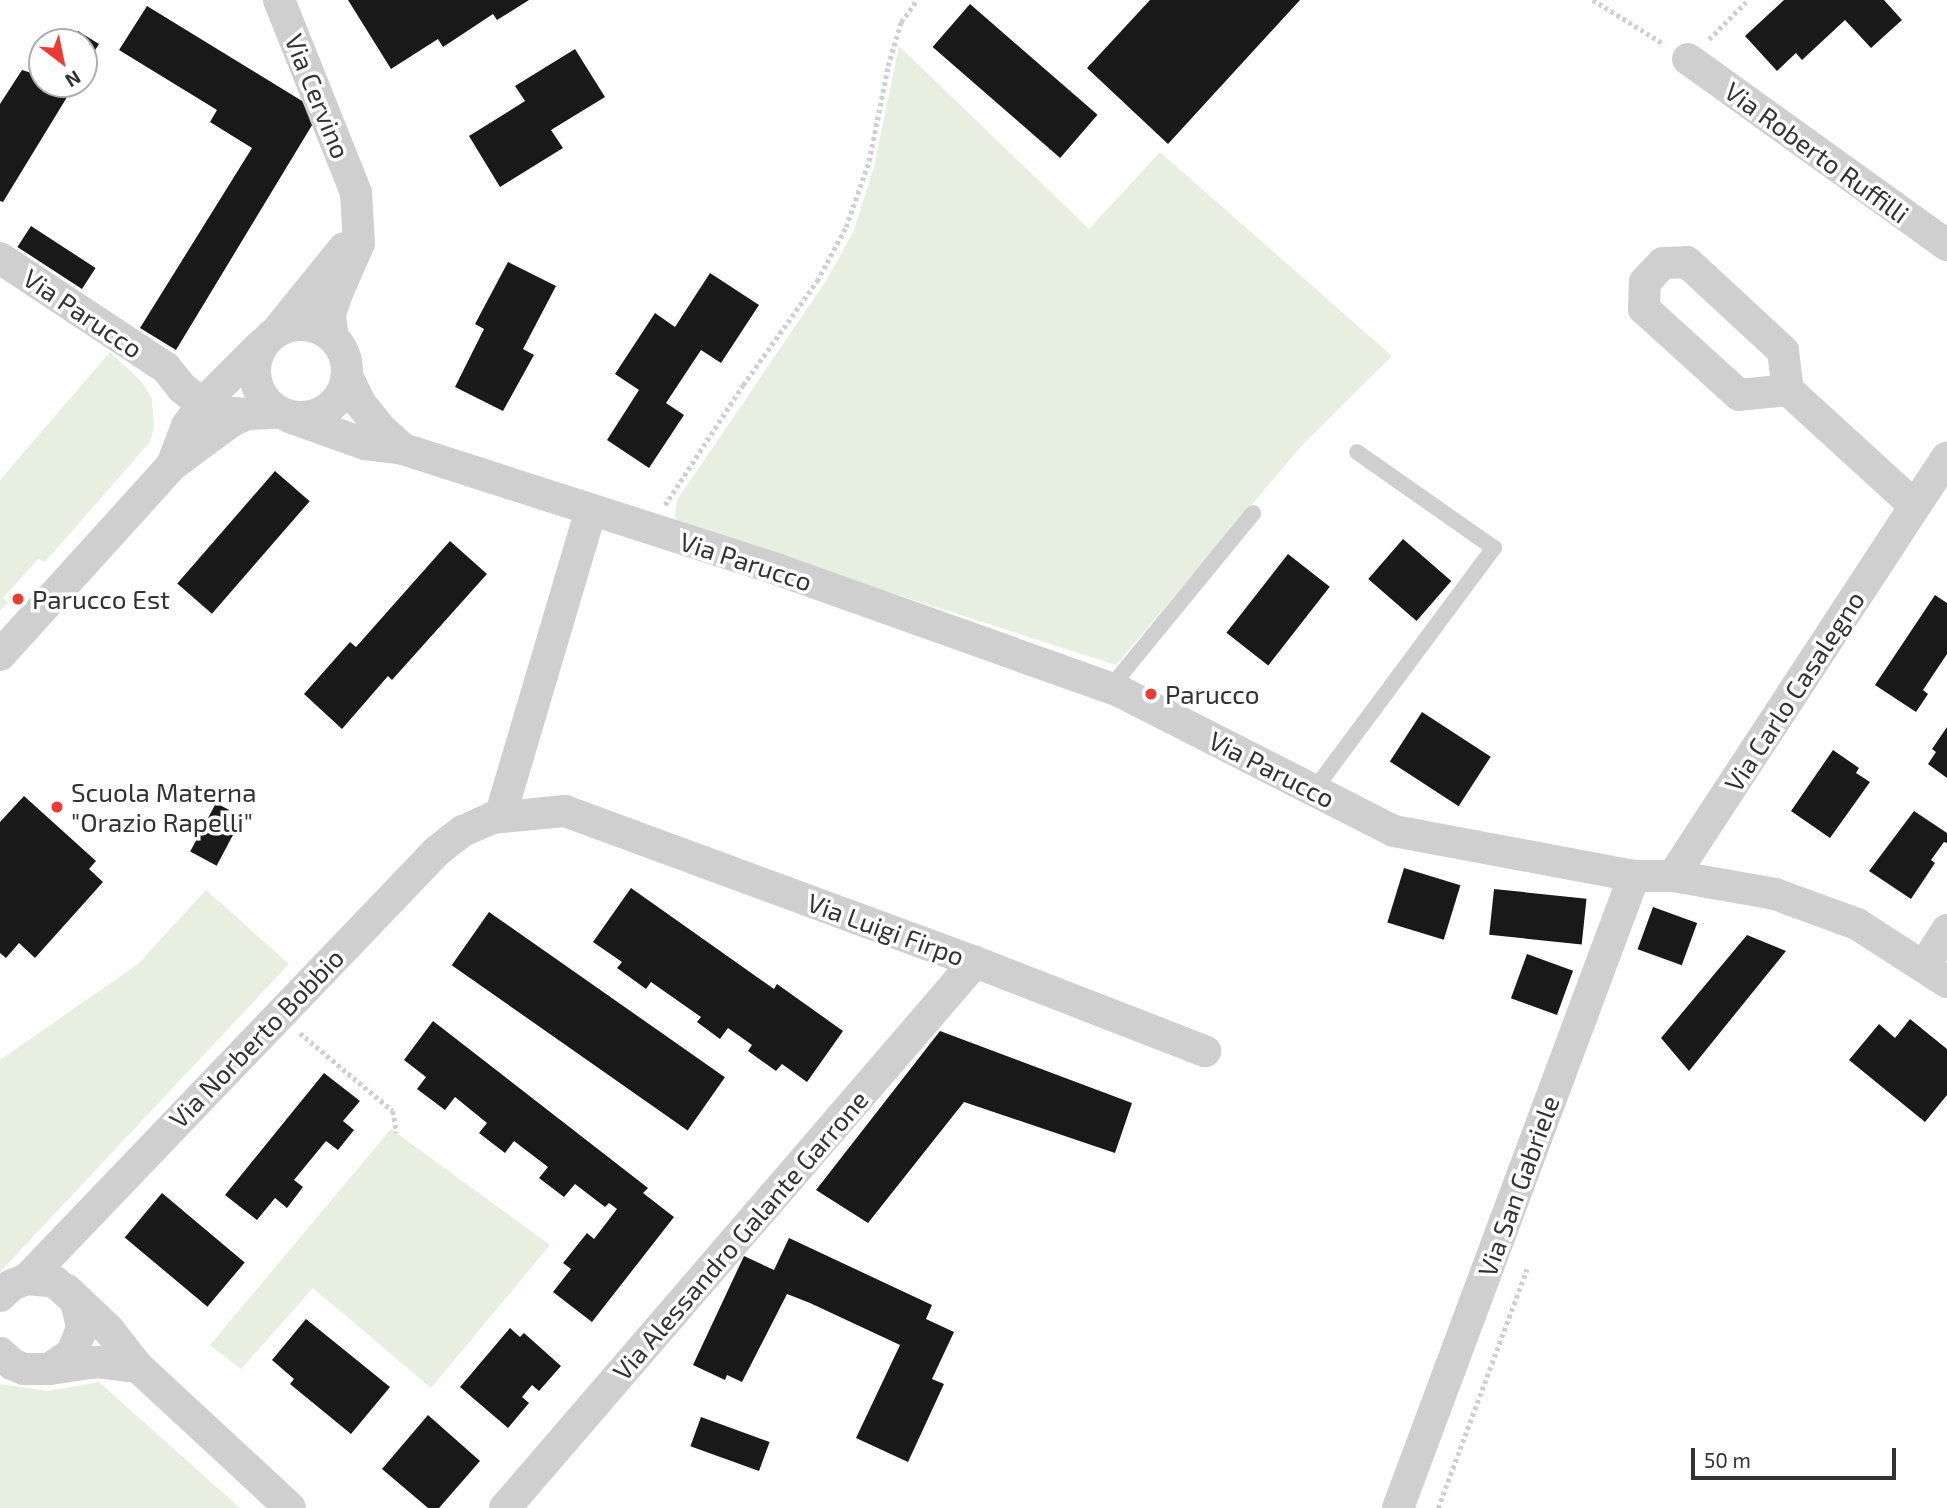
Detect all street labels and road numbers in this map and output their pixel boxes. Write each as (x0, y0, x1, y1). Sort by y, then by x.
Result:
street label: Via Cervino (279, 29, 357, 163)
street label: Via Roberto Ruffilli (1719, 75, 1915, 229)
street label: Via Parucco (18, 262, 148, 364)
street label: Via Parucco (676, 525, 816, 597)
street label: Via Carlo Casalegno (1718, 585, 1870, 797)
street label: Via Parucco (1204, 724, 1340, 814)
street label: Via Luigi Firpo (803, 886, 969, 972)
street label: Via Norberto Bobbio (162, 942, 350, 1134)
street label: Via Alessandro Galante Garrone (606, 1084, 874, 1386)
street label: Via San Gabriele (1471, 1091, 1565, 1281)

